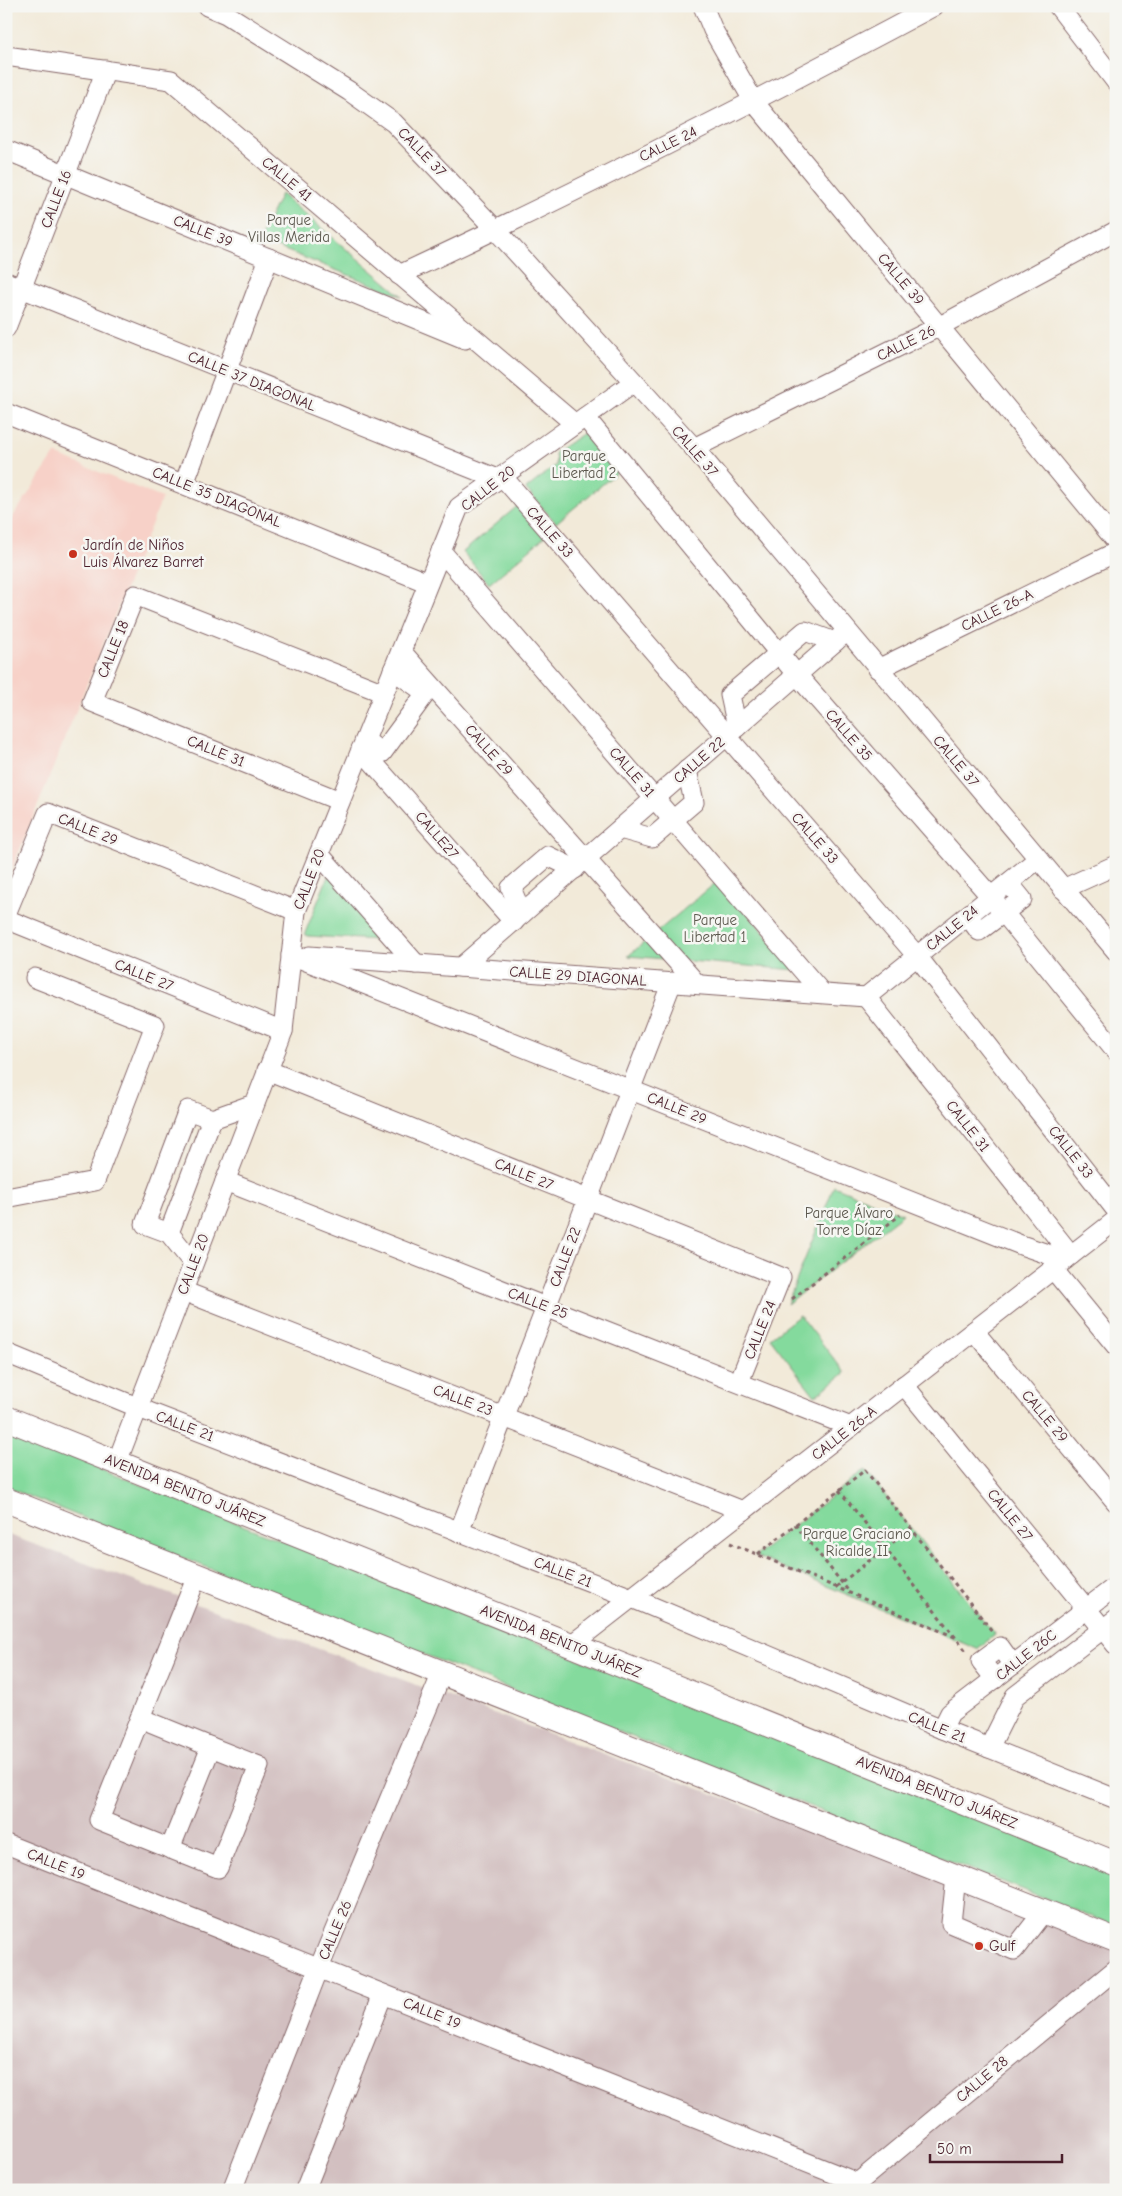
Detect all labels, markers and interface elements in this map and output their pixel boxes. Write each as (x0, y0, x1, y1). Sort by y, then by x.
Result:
street label: CALLE 24 (636, 122, 700, 166)
street label: CALLE 37 (394, 124, 450, 180)
street label: CALLE 41 (258, 153, 316, 205)
street label: CALLE 16 (37, 167, 75, 231)
street label: CALLE 39 (171, 211, 235, 251)
park label: Parque Villas Merida (248, 211, 330, 246)
street label: CALLE 39 (874, 249, 928, 309)
street label: CALLE 26 (874, 321, 938, 365)
street label: CALLE 37 DIAGONAL (185, 347, 319, 415)
street label: CALLE 37 (668, 422, 722, 480)
park label: Parque Libertad 2 (552, 447, 616, 482)
street label: CALLE 20 (457, 461, 519, 515)
street label: CALLE 35 DIAGONAL (150, 463, 285, 531)
street label: CALLE 33 (523, 503, 577, 561)
place label: Jardín de Niños Luis Álvarez Barret (83, 536, 204, 571)
marker: Jardín de Niños Luis Álvarez Barret (67, 548, 79, 560)
street label: CALLE 26-A (958, 585, 1036, 635)
street label: CALLE 18 (93, 618, 133, 680)
street label: CALLE 35 (822, 705, 876, 765)
street label: CALLE 29 (461, 721, 517, 779)
street label: CALLE 31 (185, 731, 247, 771)
street label: CALLE 37 (929, 732, 983, 790)
street label: CALLE 22 (669, 733, 729, 787)
street label: CALLE 31 (605, 743, 659, 801)
street label: CALLE27 (412, 808, 462, 862)
street label: CALLE 29 (56, 809, 121, 849)
street label: CALLE 33 (788, 809, 842, 867)
street label: CALLE 20 (289, 846, 329, 912)
street label: CALLE 24 (922, 901, 982, 955)
park label: Parque Libertad 1 (684, 911, 747, 946)
street label: CALLE 27 (112, 955, 176, 995)
street label: CALLE 29 DIAGONAL (509, 962, 648, 990)
street label: CALLE 29 (645, 1088, 710, 1128)
street label: CALLE 31 (942, 1097, 994, 1155)
street label: CALLE 33 (1045, 1122, 1097, 1182)
street label: CALLE 27 (492, 1154, 556, 1194)
park label: Parque Álvaro Torre Díaz (805, 1203, 893, 1239)
street label: CALLE 22 (545, 1225, 585, 1289)
street label: CALLE 20 (173, 1231, 213, 1297)
street label: CALLE 25 (505, 1283, 571, 1323)
street label: CALLE 24 (740, 1298, 780, 1362)
street label: CALLE 23 (431, 1380, 495, 1420)
street label: CALLE 29 (1018, 1386, 1072, 1446)
street label: CALLE 26-A (808, 1402, 880, 1464)
street label: CALLE 21 (153, 1407, 217, 1445)
street label: AVENIDA BENITO JUÁREZ (102, 1448, 269, 1531)
street label: CALLE 27 (984, 1485, 1036, 1545)
park label: Parque Graciano Ricalde II (803, 1525, 911, 1560)
street label: CALLE 21 (531, 1553, 595, 1591)
street label: AVENIDA BENITO JUÁREZ (478, 1599, 645, 1682)
street label: CALLE 26C (992, 1626, 1060, 1684)
street label: CALLE 21 (905, 1707, 969, 1747)
street label: AVENIDA BENITO JUÁREZ (854, 1750, 1021, 1833)
street label: CALLE 19 (24, 1844, 88, 1884)
street label: CALLE 26 (314, 1898, 356, 1962)
place label: Gulf (989, 1937, 1016, 1955)
marker: Gulf (973, 1940, 985, 1952)
street label: CALLE 19 (400, 1993, 464, 2033)
street label: CALLE 28 (952, 2052, 1012, 2106)
scale bar (930, 2131, 1062, 2163)
text: 50 m (937, 2140, 972, 2158)

